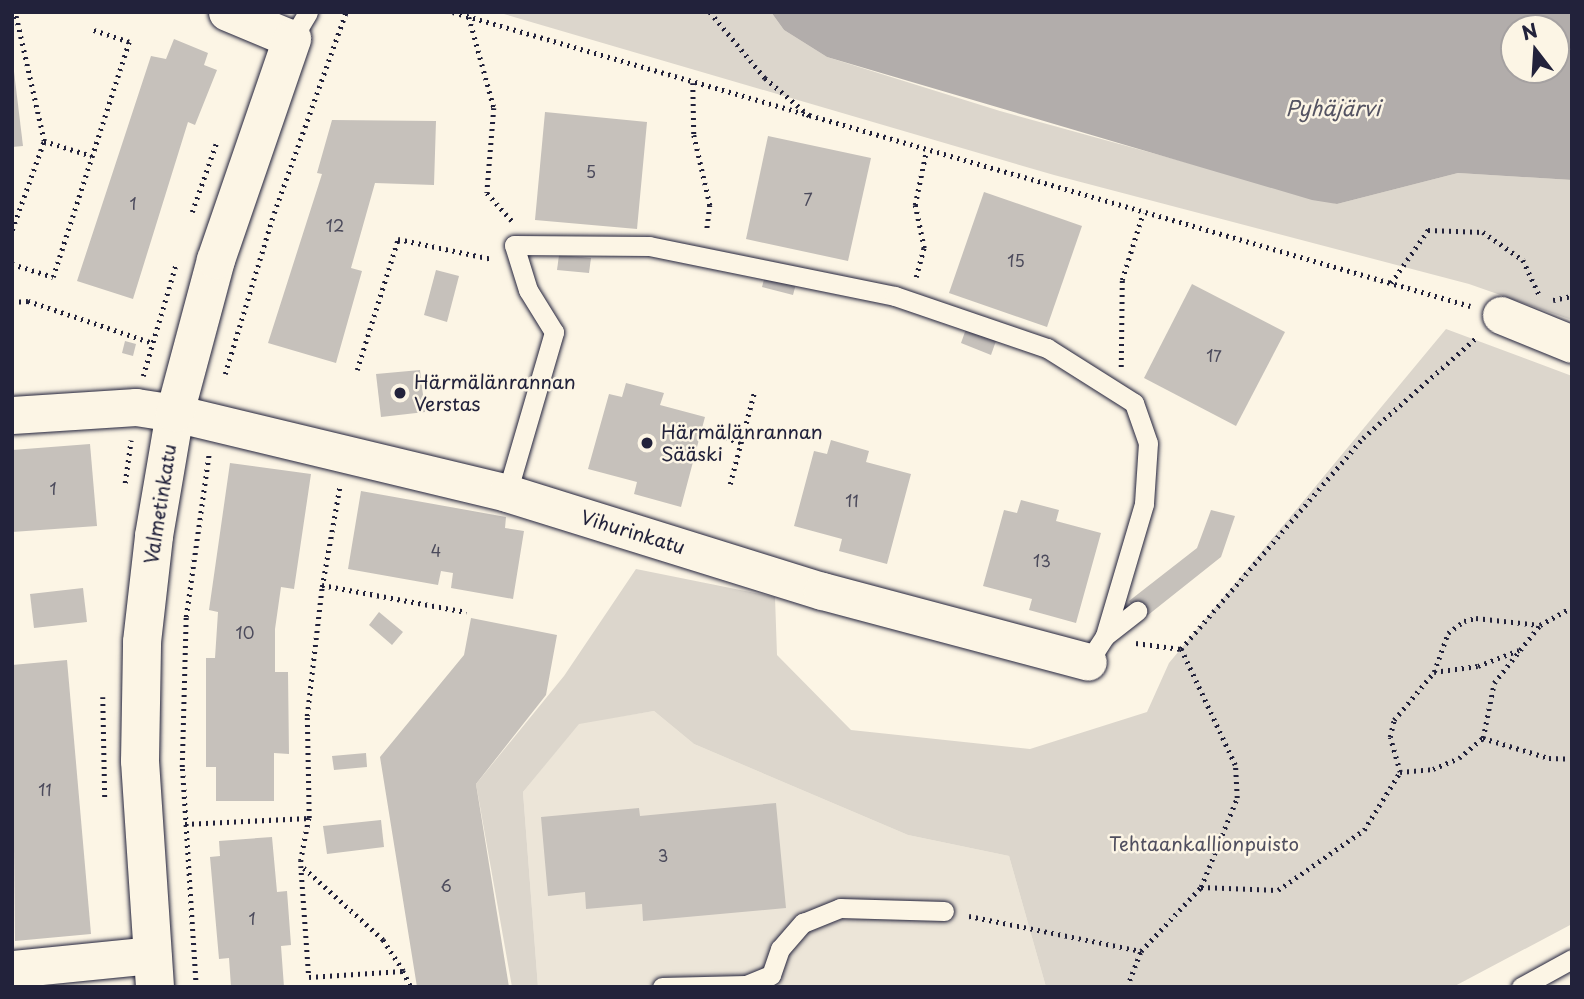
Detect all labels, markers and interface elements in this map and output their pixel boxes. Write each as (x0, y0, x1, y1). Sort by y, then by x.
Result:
north arrow (1500, 14, 1570, 84)
text: N (1518, 15, 1541, 46)
water label: Pyhäjärvi (1285, 94, 1381, 120)
house number: 5 (586, 161, 596, 181)
house number: 7 (803, 189, 813, 209)
house number: 1 (129, 193, 137, 213)
house number: 12 (326, 215, 344, 235)
house number: 15 (1007, 250, 1025, 270)
house number: 17 (1206, 345, 1222, 365)
place label: Härmälänrannan Verstas (414, 371, 576, 415)
marker: Härmälänrannan Verstas (392, 385, 408, 401)
place label: Härmälänrannan Sääski (661, 421, 823, 465)
marker: Härmälänrannan Sääski (639, 435, 655, 451)
street label: Valmetinkatu (139, 442, 181, 566)
house number: 1 (49, 478, 57, 498)
house number: 11 (845, 490, 859, 510)
street label: Vihurinkatu (578, 505, 688, 559)
house number: 4 (431, 540, 441, 560)
house number: 13 (1033, 550, 1051, 570)
house number: 10 (236, 622, 254, 642)
house number: 11 (38, 779, 52, 799)
park label: Tehtaankallionpuisto (1109, 833, 1299, 855)
house number: 3 (658, 845, 668, 865)
house number: 6 (440, 875, 452, 895)
house number: 1 (248, 908, 256, 928)

